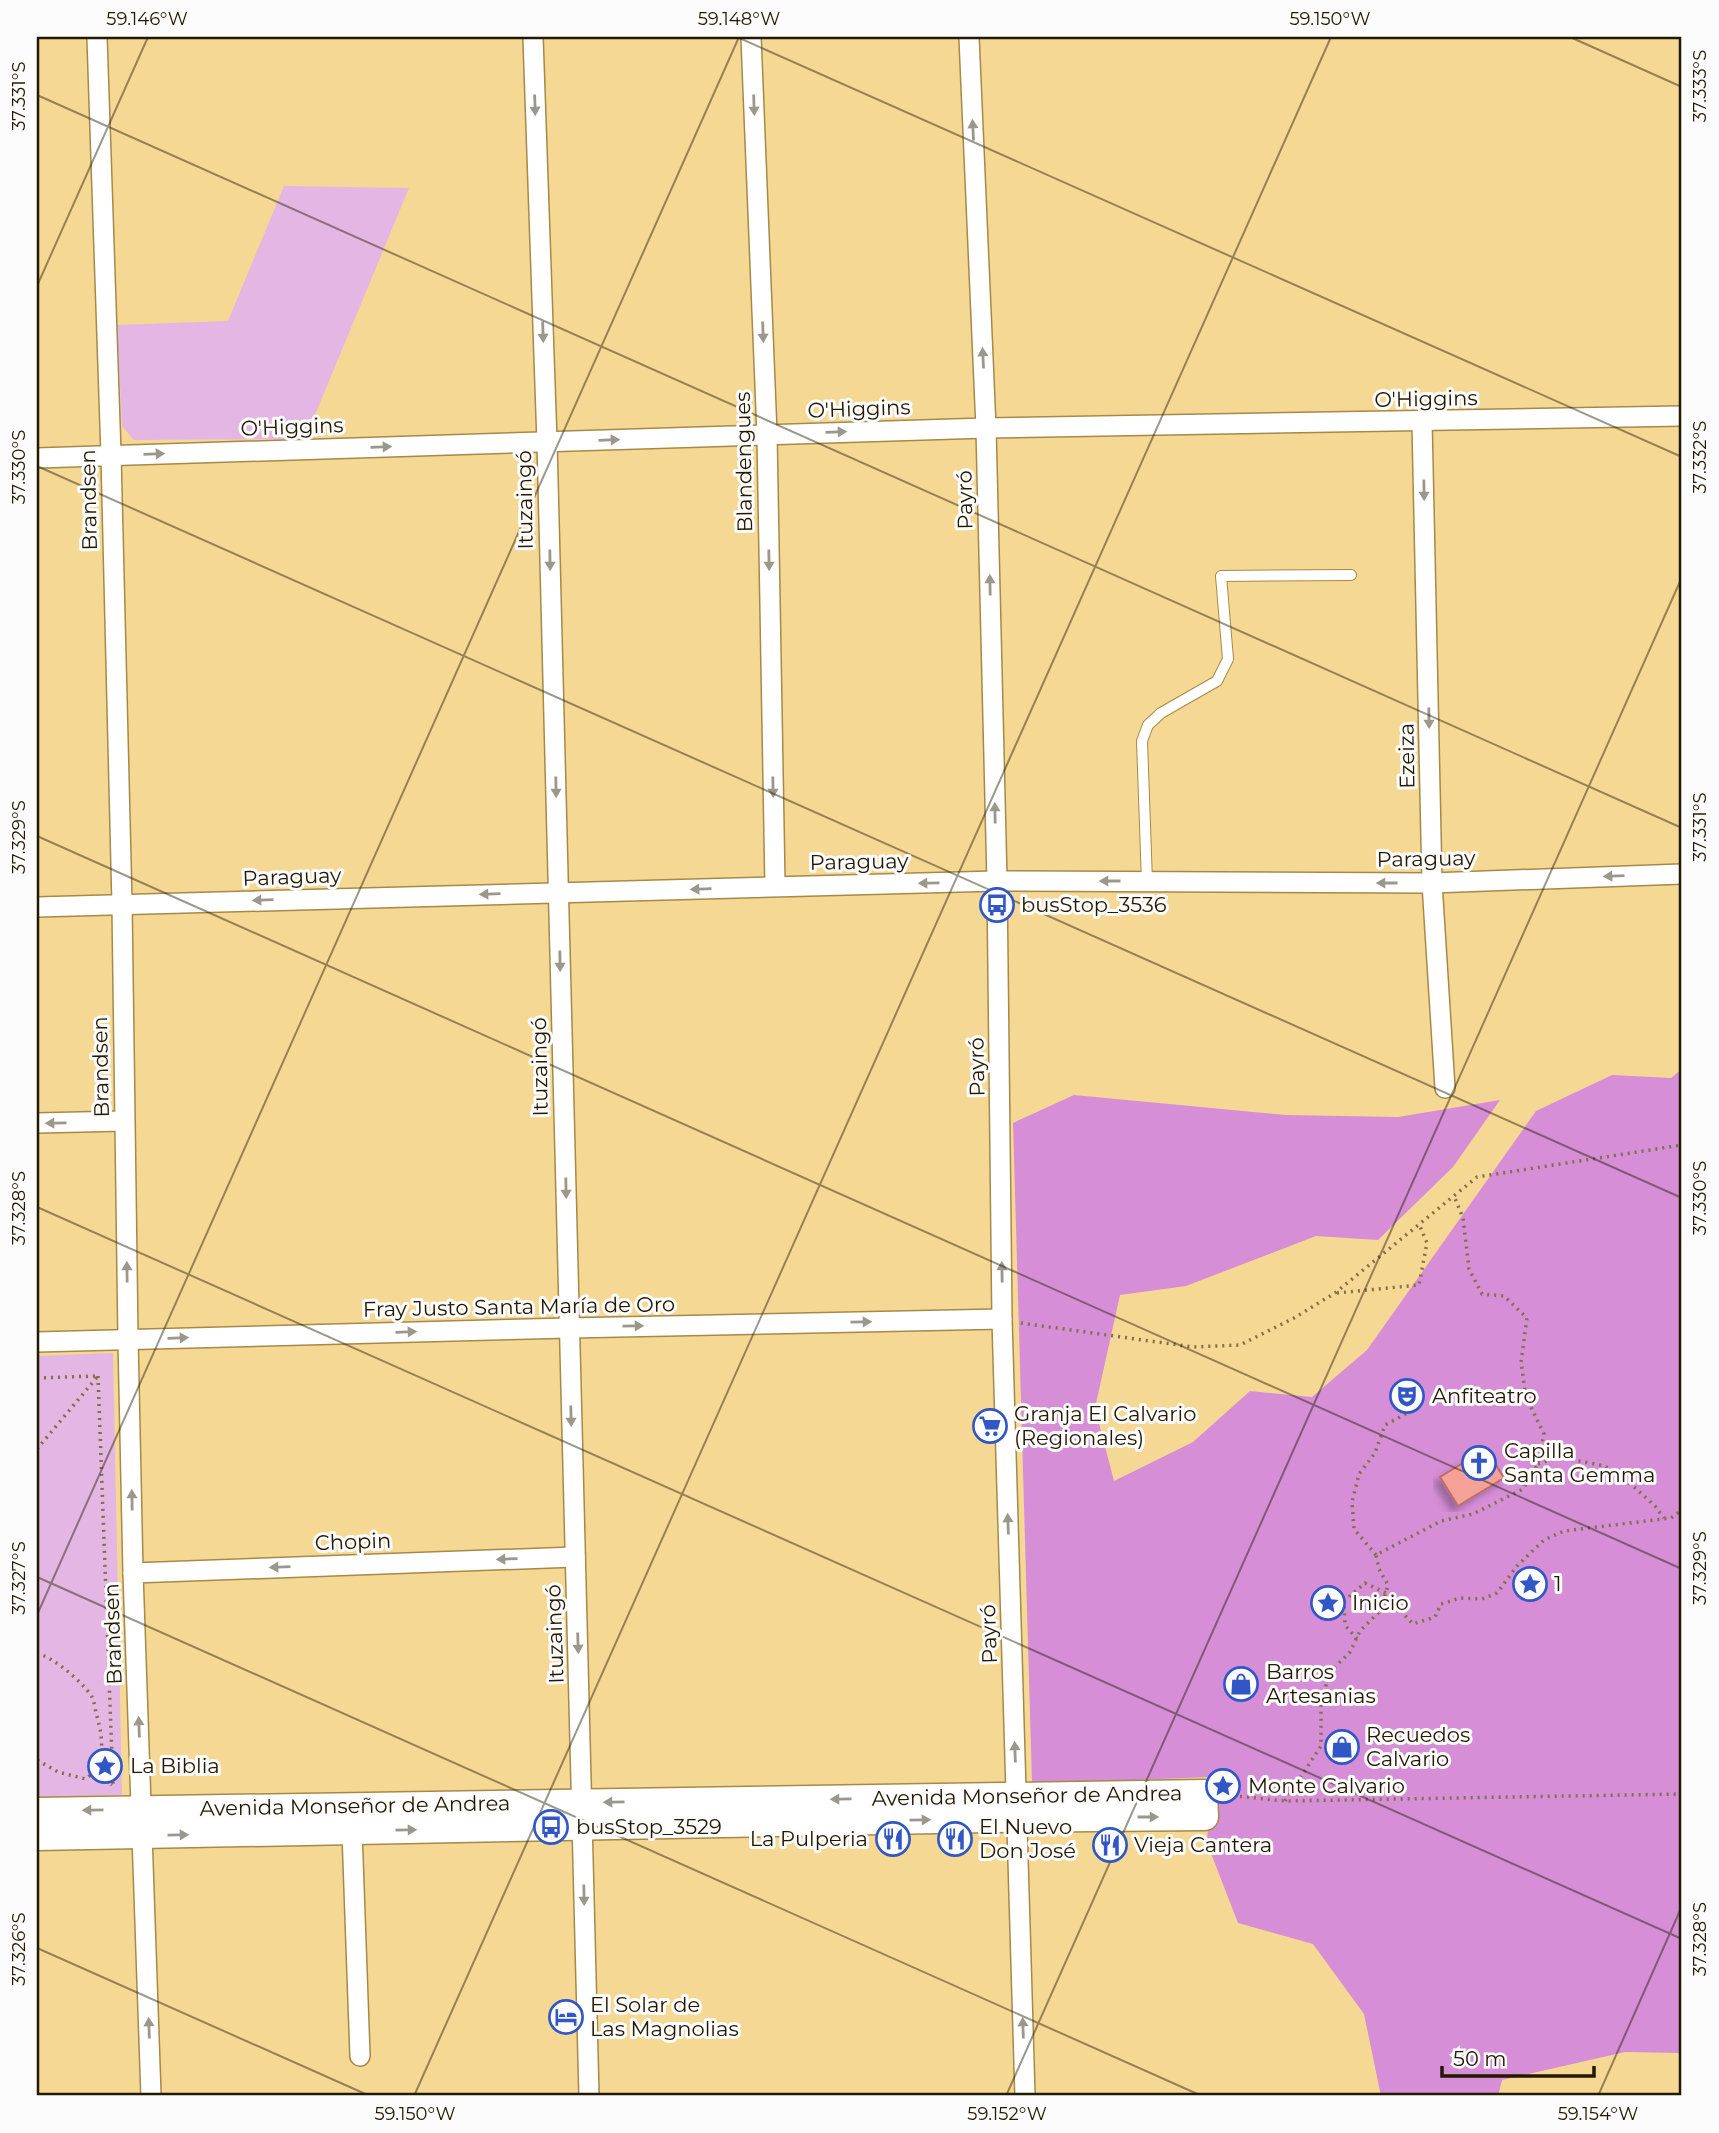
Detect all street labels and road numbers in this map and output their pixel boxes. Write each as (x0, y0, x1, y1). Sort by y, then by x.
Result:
street label: O'Higgins (1374, 385, 1478, 412)
street label: Blandengues (730, 391, 757, 533)
street label: O'Higgins (807, 394, 911, 423)
street label: O'Higgins (240, 412, 344, 441)
street label: Brandsen (75, 449, 102, 551)
street label: Ituzaingó (511, 450, 538, 550)
street label: Payró (951, 470, 978, 530)
street label: Ezeiza (1393, 723, 1420, 789)
street label: Paraguay (1376, 845, 1476, 872)
street label: Paraguay (809, 848, 909, 875)
street label: Paraguay (242, 862, 342, 891)
street label: Brandsen (87, 1016, 114, 1118)
street label: Ituzaingó (526, 1017, 553, 1117)
street label: Payró (963, 1037, 990, 1097)
street label: Fray Justo Santa María de Oro (363, 1291, 675, 1322)
street label: Chopin (314, 1528, 392, 1555)
street label: Brandsen (98, 1583, 127, 1685)
street label: Ituzaingó (540, 1584, 569, 1684)
street label: Payró (975, 1604, 1002, 1664)
street label: Avenida Monseñor de Andrea (871, 1780, 1183, 1811)
street label: Avenida Monseñor de Andrea (199, 1790, 511, 1821)

